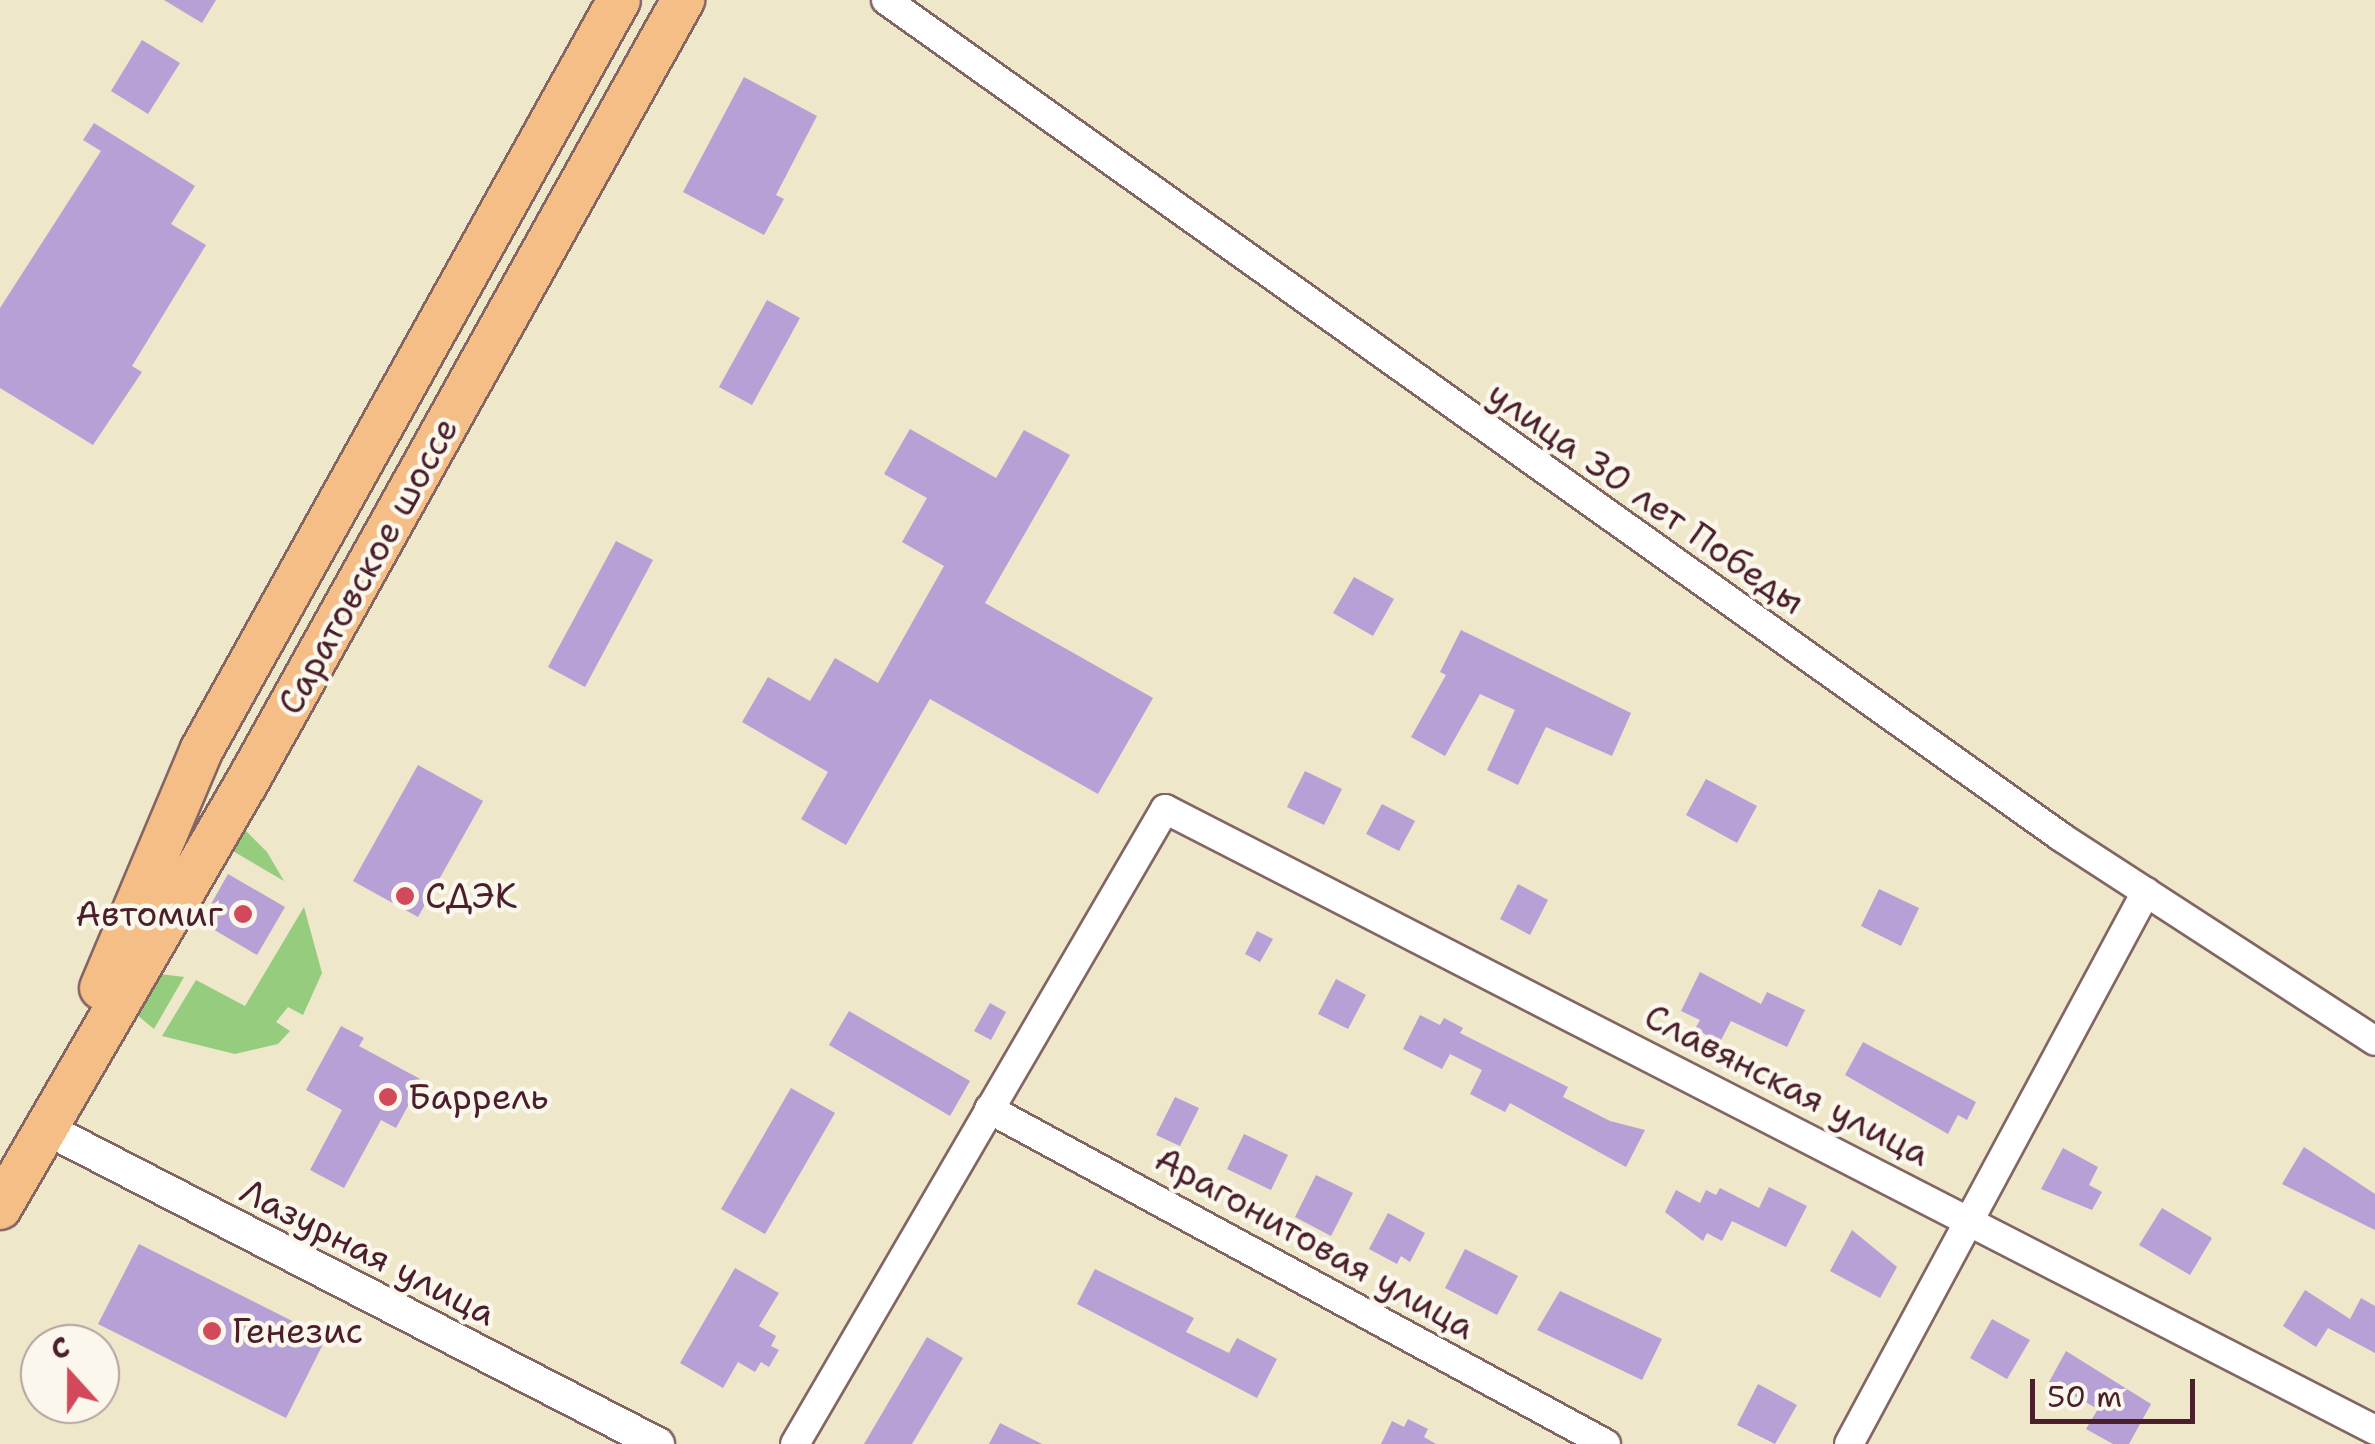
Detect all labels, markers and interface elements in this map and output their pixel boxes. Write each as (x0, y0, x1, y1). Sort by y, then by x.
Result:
street label: улица 30 лет Победы (1480, 373, 1812, 623)
street label: Саратовское шоссе (269, 410, 467, 722)
place label: СДЭК (425, 875, 517, 917)
marker: СДЭК (394, 885, 416, 907)
place label: Автомиг (75, 893, 223, 935)
marker: Автомиг (232, 903, 254, 925)
street label: Славянская улица (1638, 995, 1936, 1175)
place label: Баррель (408, 1076, 549, 1118)
marker: Баррель (377, 1086, 399, 1108)
street label: Арагонитовая улица (1148, 1138, 1482, 1348)
street label: Лазурная улица (233, 1169, 503, 1335)
place label: Генезис (232, 1310, 363, 1352)
marker: Генезис (201, 1320, 223, 1342)
north arrow (20, 1324, 120, 1424)
text: С (45, 1327, 75, 1369)
scale bar (2035, 1359, 2200, 1421)
text: 50 m (2047, 1376, 2122, 1417)

